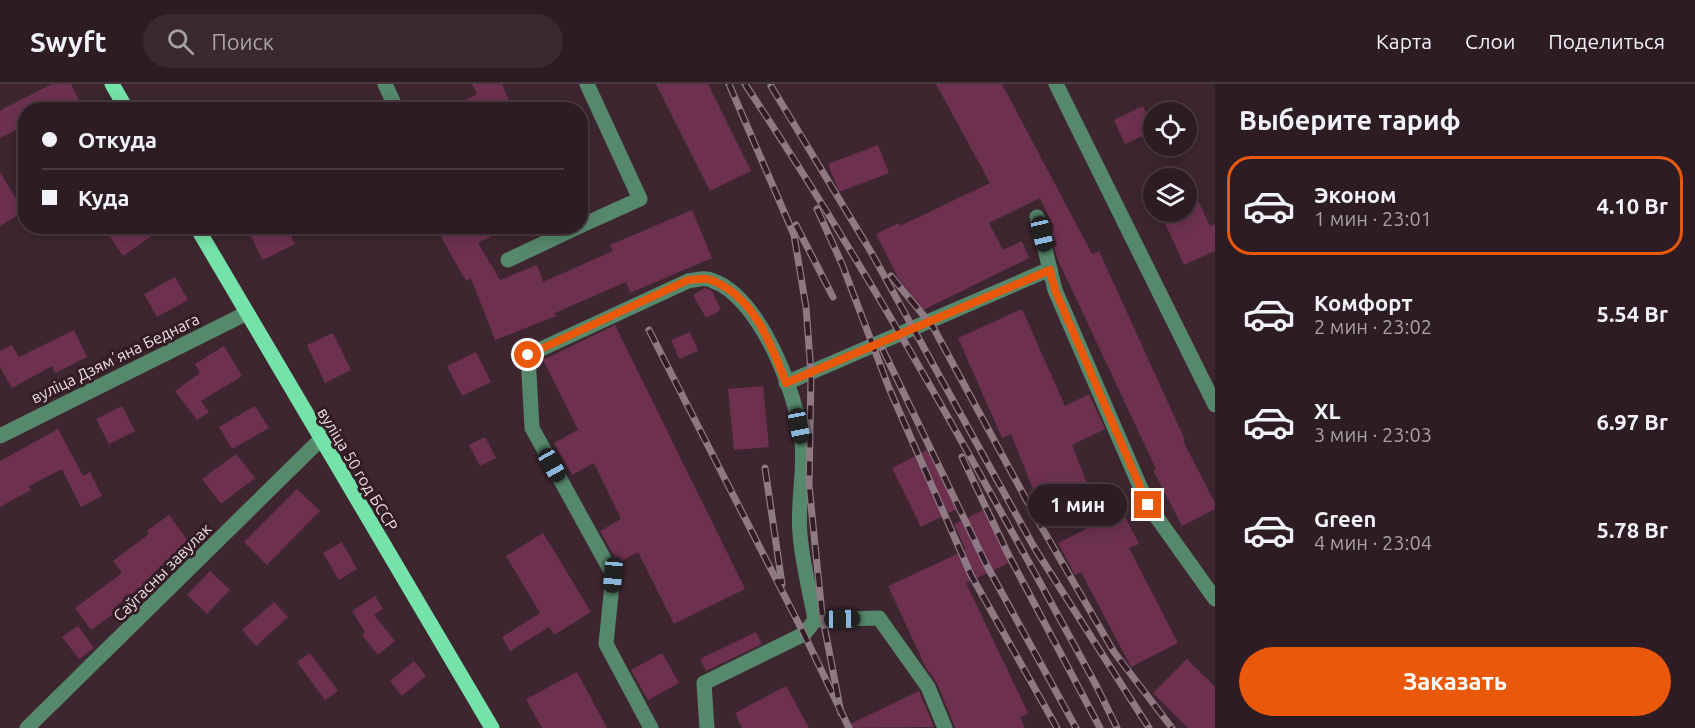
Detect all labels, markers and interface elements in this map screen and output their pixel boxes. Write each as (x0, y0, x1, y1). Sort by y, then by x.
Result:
search box (143, 14, 563, 68)
icon: search (164, 25, 197, 58)
text: Swyft (30, 26, 107, 57)
text: Поиск (212, 29, 274, 54)
text: Карта (1376, 29, 1432, 53)
text: Слои (1465, 29, 1515, 53)
text: Поделиться (1548, 29, 1665, 53)
map controls (1143, 102, 1197, 222)
button: locate (1143, 102, 1197, 156)
text: Выберите тариф (1239, 105, 1461, 135)
text: Откуда (78, 127, 157, 152)
button: layers (1143, 168, 1197, 222)
icon: car (1242, 179, 1296, 233)
text: Эконом (1314, 182, 1396, 207)
text: Куда (78, 185, 129, 210)
text: 4.10 Br (1597, 193, 1668, 218)
text: 1 мин · 23:01 (1314, 207, 1432, 230)
car (1029, 214, 1055, 254)
icon: car (1242, 287, 1296, 341)
text: Комфорт (1314, 290, 1413, 315)
text: 5.54 Br (1597, 301, 1668, 326)
street label: вуліца Дзямʼяна Беднага (28, 309, 202, 407)
text: 2 мин · 23:02 (1314, 315, 1432, 338)
route start (514, 341, 541, 368)
icon: car (1242, 395, 1296, 449)
text: XL (1314, 398, 1341, 423)
street label: вуліца 50 год БССР (314, 404, 402, 534)
car (787, 407, 811, 445)
text: 6.97 Br (1597, 409, 1668, 434)
text: 3 мин · 23:03 (1314, 423, 1432, 446)
car (535, 445, 569, 485)
callout: 1 мин (1028, 484, 1127, 526)
route end (1134, 491, 1161, 518)
text: 1 мин (1050, 493, 1105, 516)
icon: car (1242, 503, 1296, 557)
text: Green (1314, 506, 1376, 531)
text: 5.78 Br (1597, 517, 1668, 542)
street label: Саўгасны завулак (109, 519, 215, 625)
text: 4 мин · 23:04 (1314, 531, 1432, 554)
car (602, 556, 624, 594)
car (824, 610, 860, 628)
button: Заказать (1239, 647, 1671, 716)

